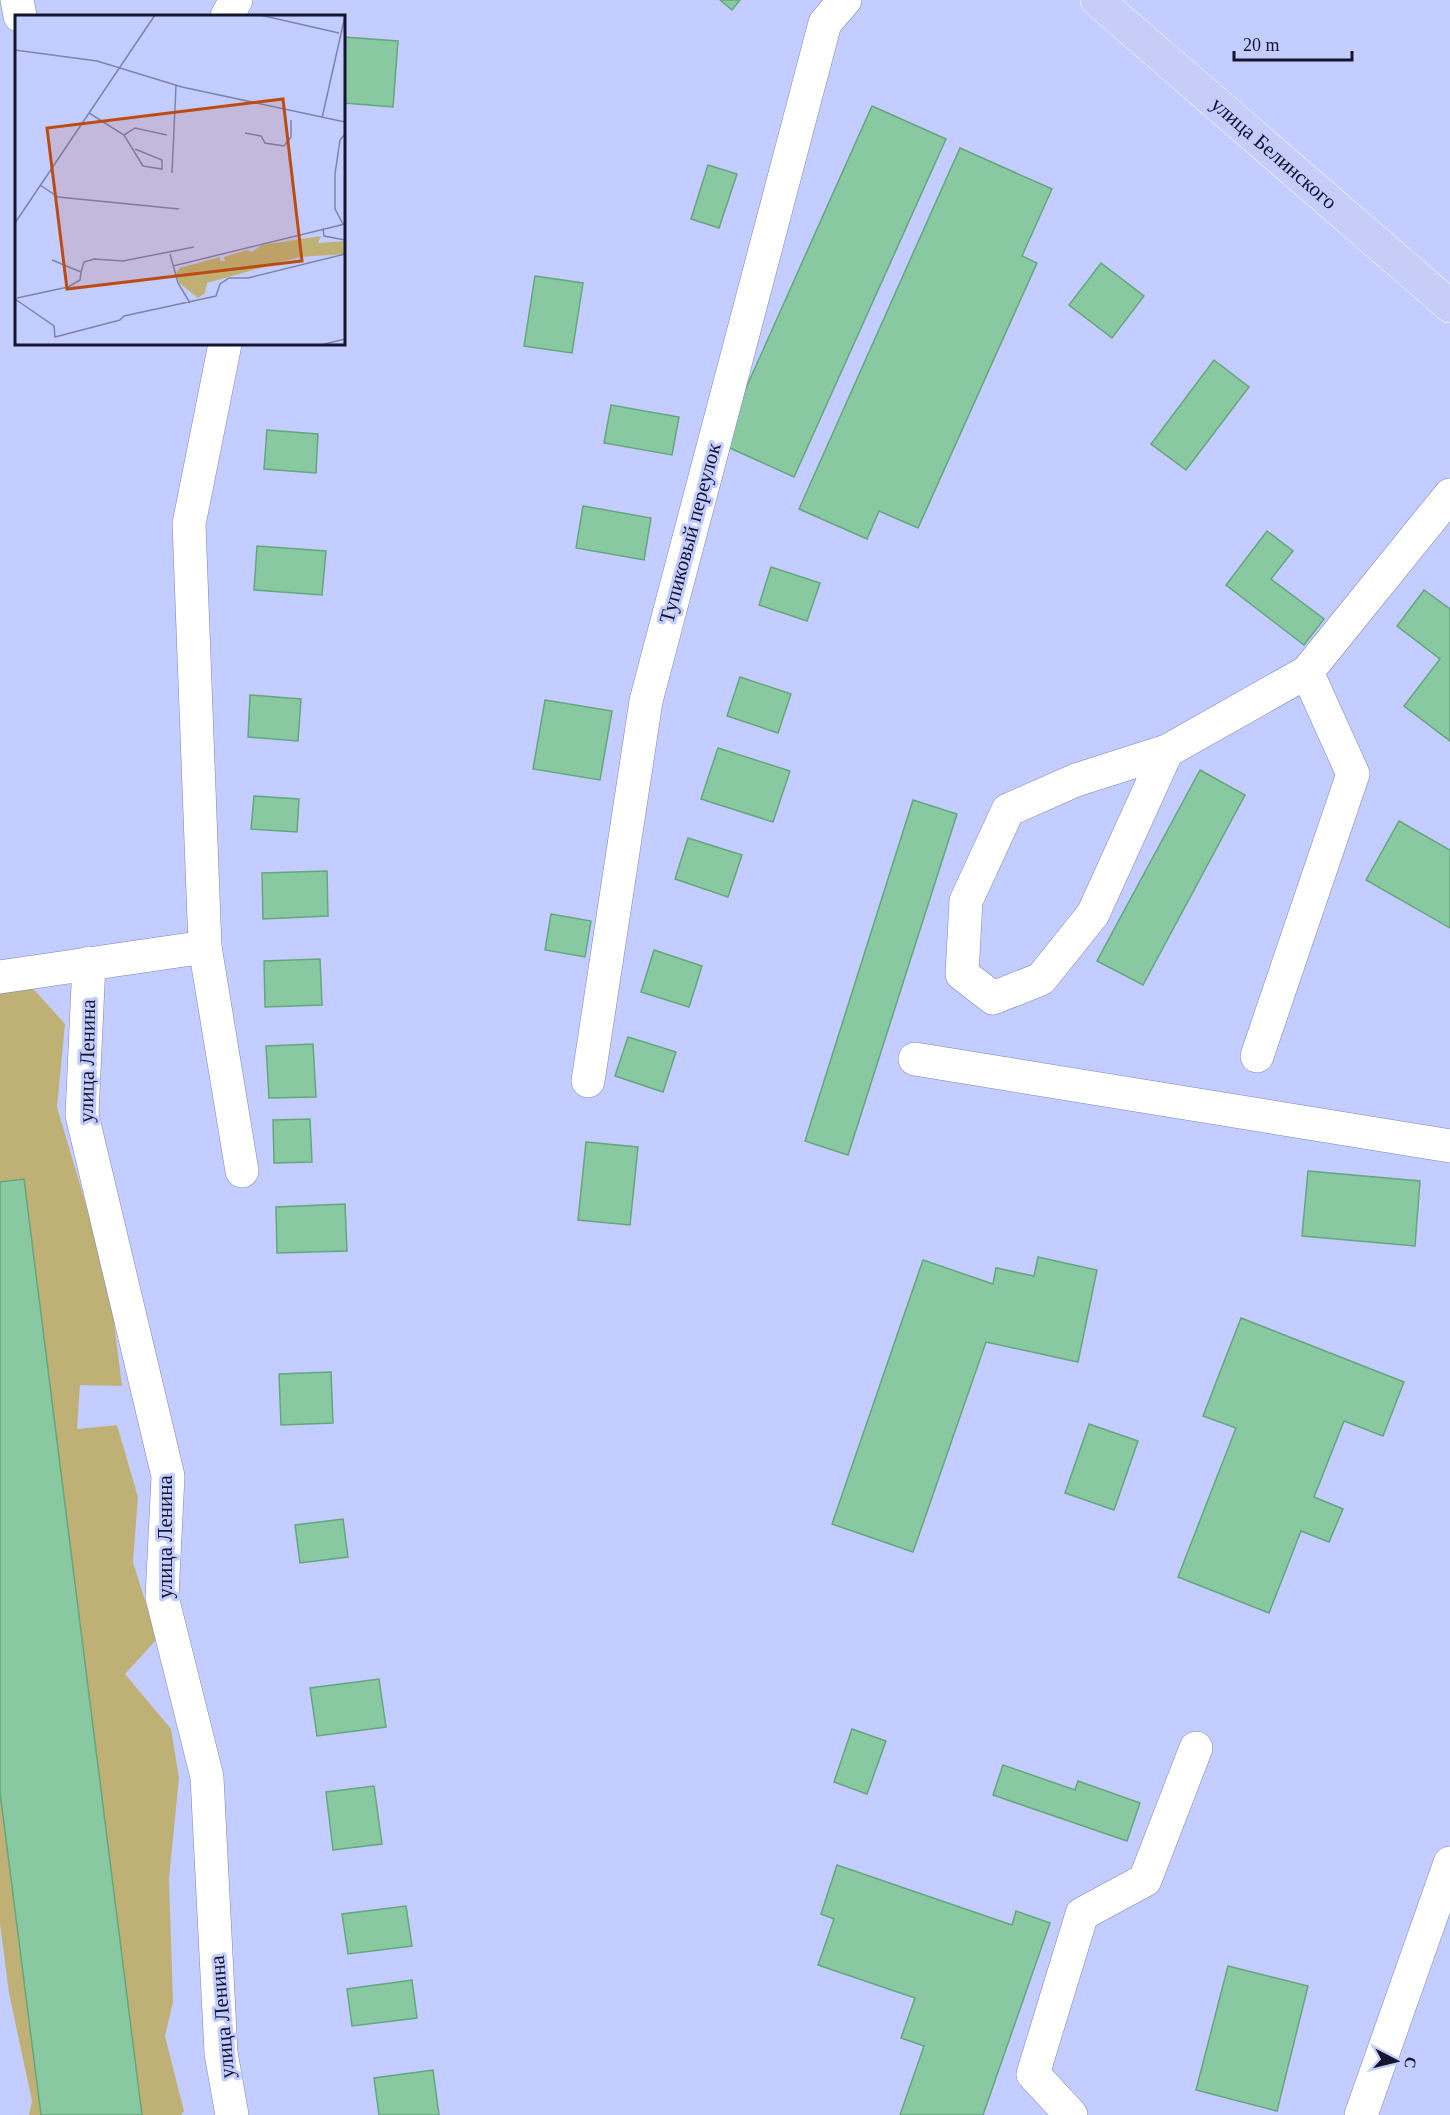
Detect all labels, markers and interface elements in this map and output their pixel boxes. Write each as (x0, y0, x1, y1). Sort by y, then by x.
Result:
inset map (15, 15, 345, 345)
scale bar (1234, 24, 1352, 62)
text: 20 m (1243, 35, 1280, 55)
street label: улица Белинского (1206, 92, 1342, 214)
street label: Тупиковый переулок (654, 440, 726, 626)
street label: улица Ленина (74, 998, 100, 1123)
street label: улица Ленина (153, 1475, 177, 1599)
street label: улица Ленина (205, 1954, 239, 2080)
north arrow (1366, 2031, 1426, 2091)
text: С (1401, 2056, 1420, 2070)

